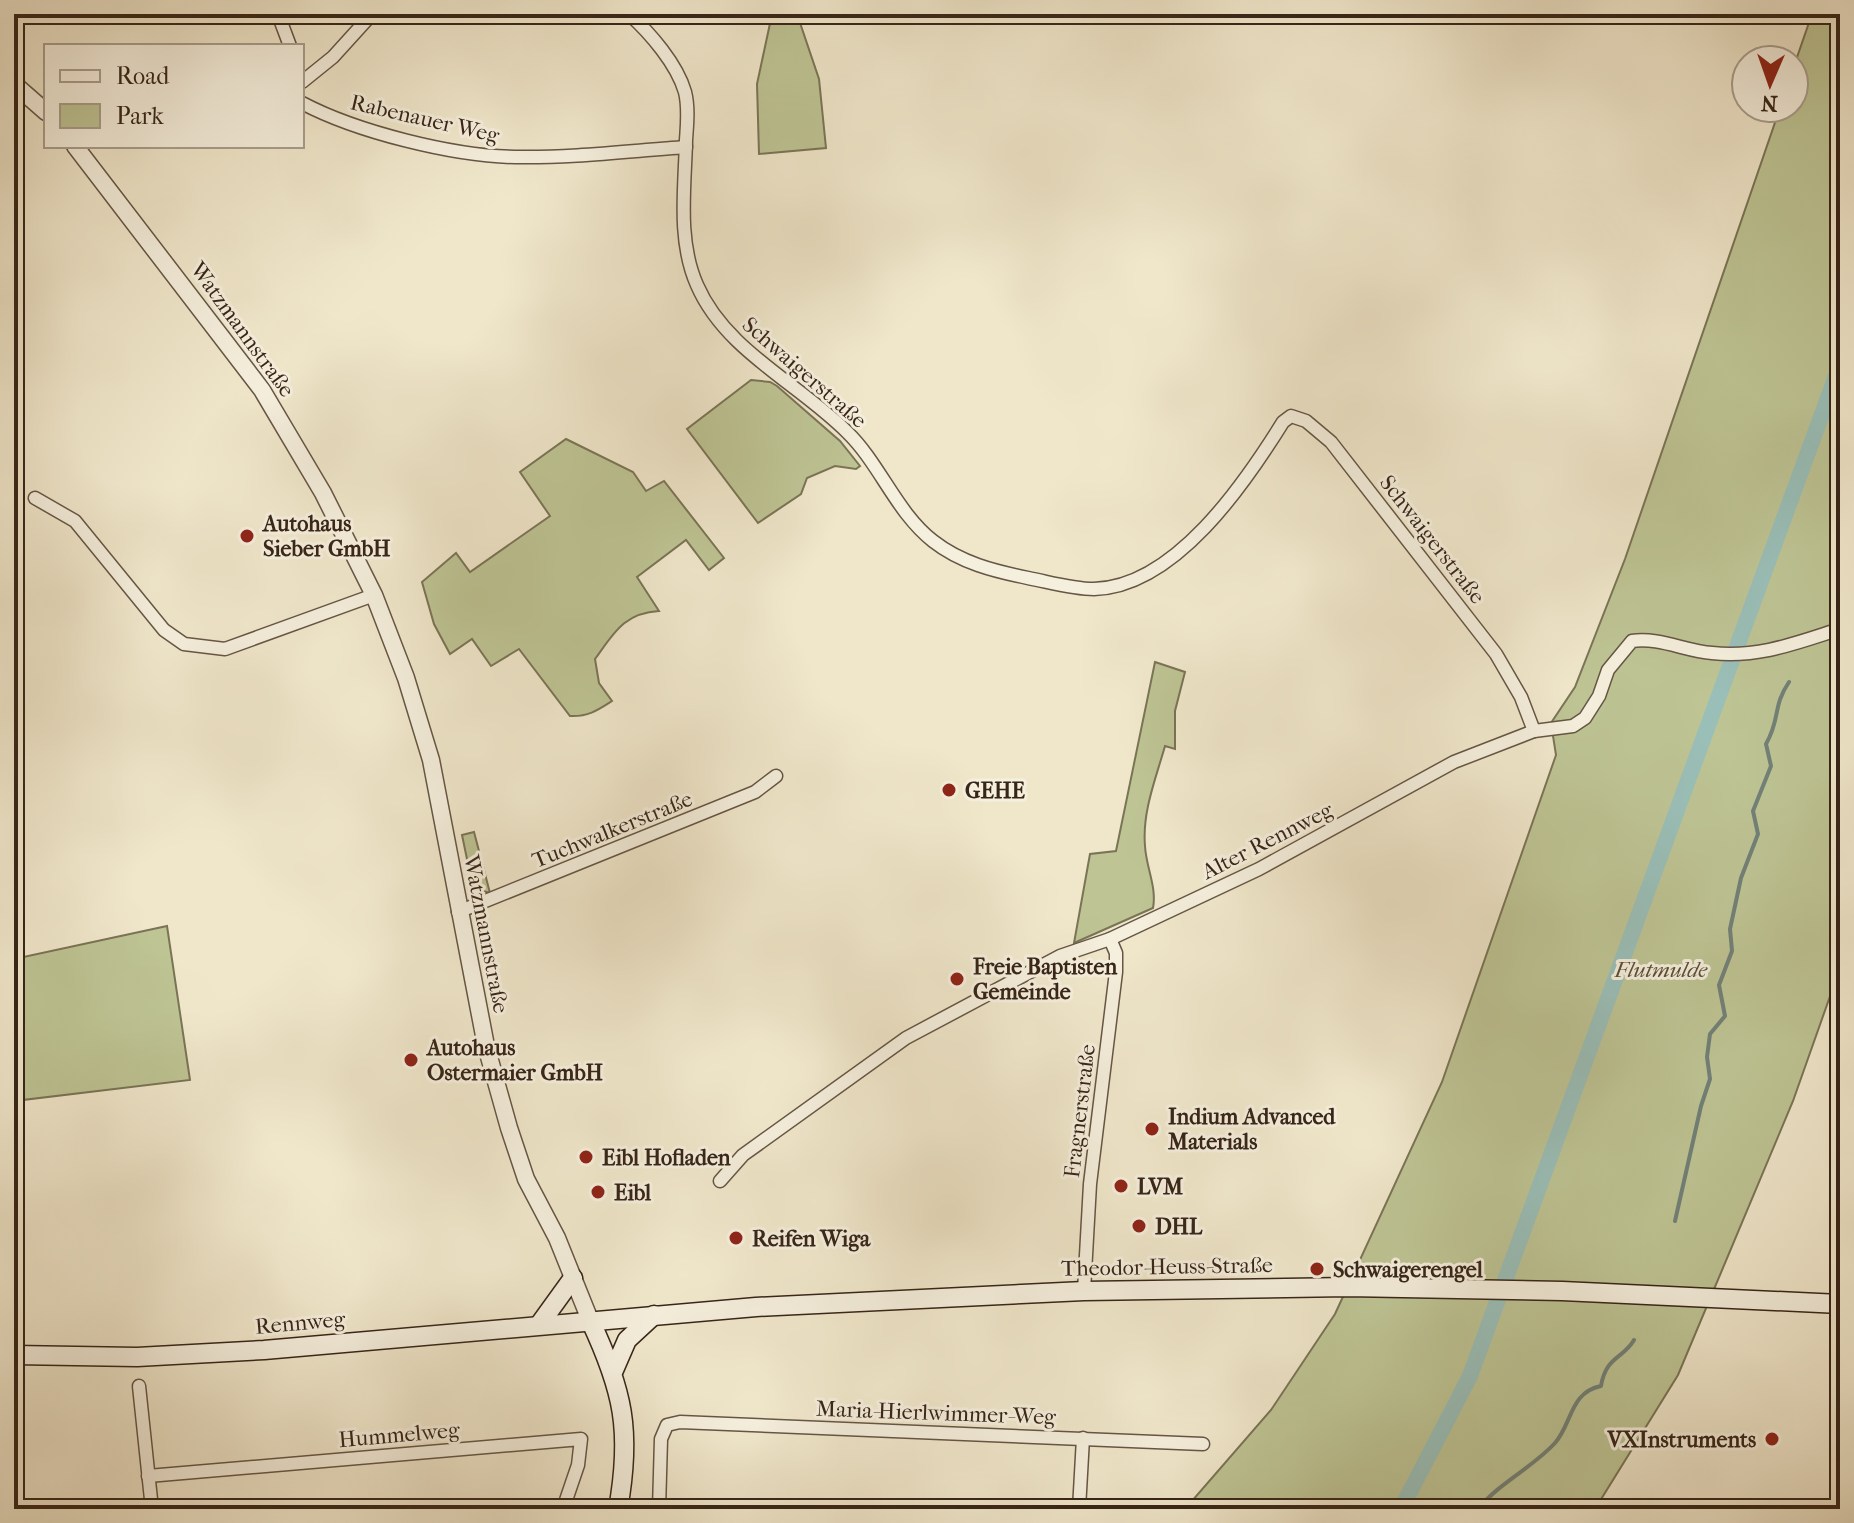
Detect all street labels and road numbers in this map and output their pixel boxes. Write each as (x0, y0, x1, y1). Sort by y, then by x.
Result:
street label: Rabenauer Weg (348, 89, 502, 149)
street label: Watzmannstraße (184, 256, 300, 402)
street label: Schwaigerstraße (737, 312, 872, 434)
street label: Schwaigerstraße (1374, 470, 1491, 609)
street label: Tuchwalkerstraße (529, 786, 696, 874)
street label: Alter Rennweg (1197, 797, 1337, 885)
street label: Watzmannstraße (458, 852, 514, 1015)
street label: Fragnerstraße (1059, 1043, 1101, 1179)
street label: Theodor-Heuss-Straße (1061, 1252, 1273, 1282)
street label: Rennweg (254, 1306, 346, 1340)
street label: Maria-Hierlwimmer-Weg (816, 1396, 1057, 1430)
street label: Hummelweg (338, 1417, 461, 1453)

